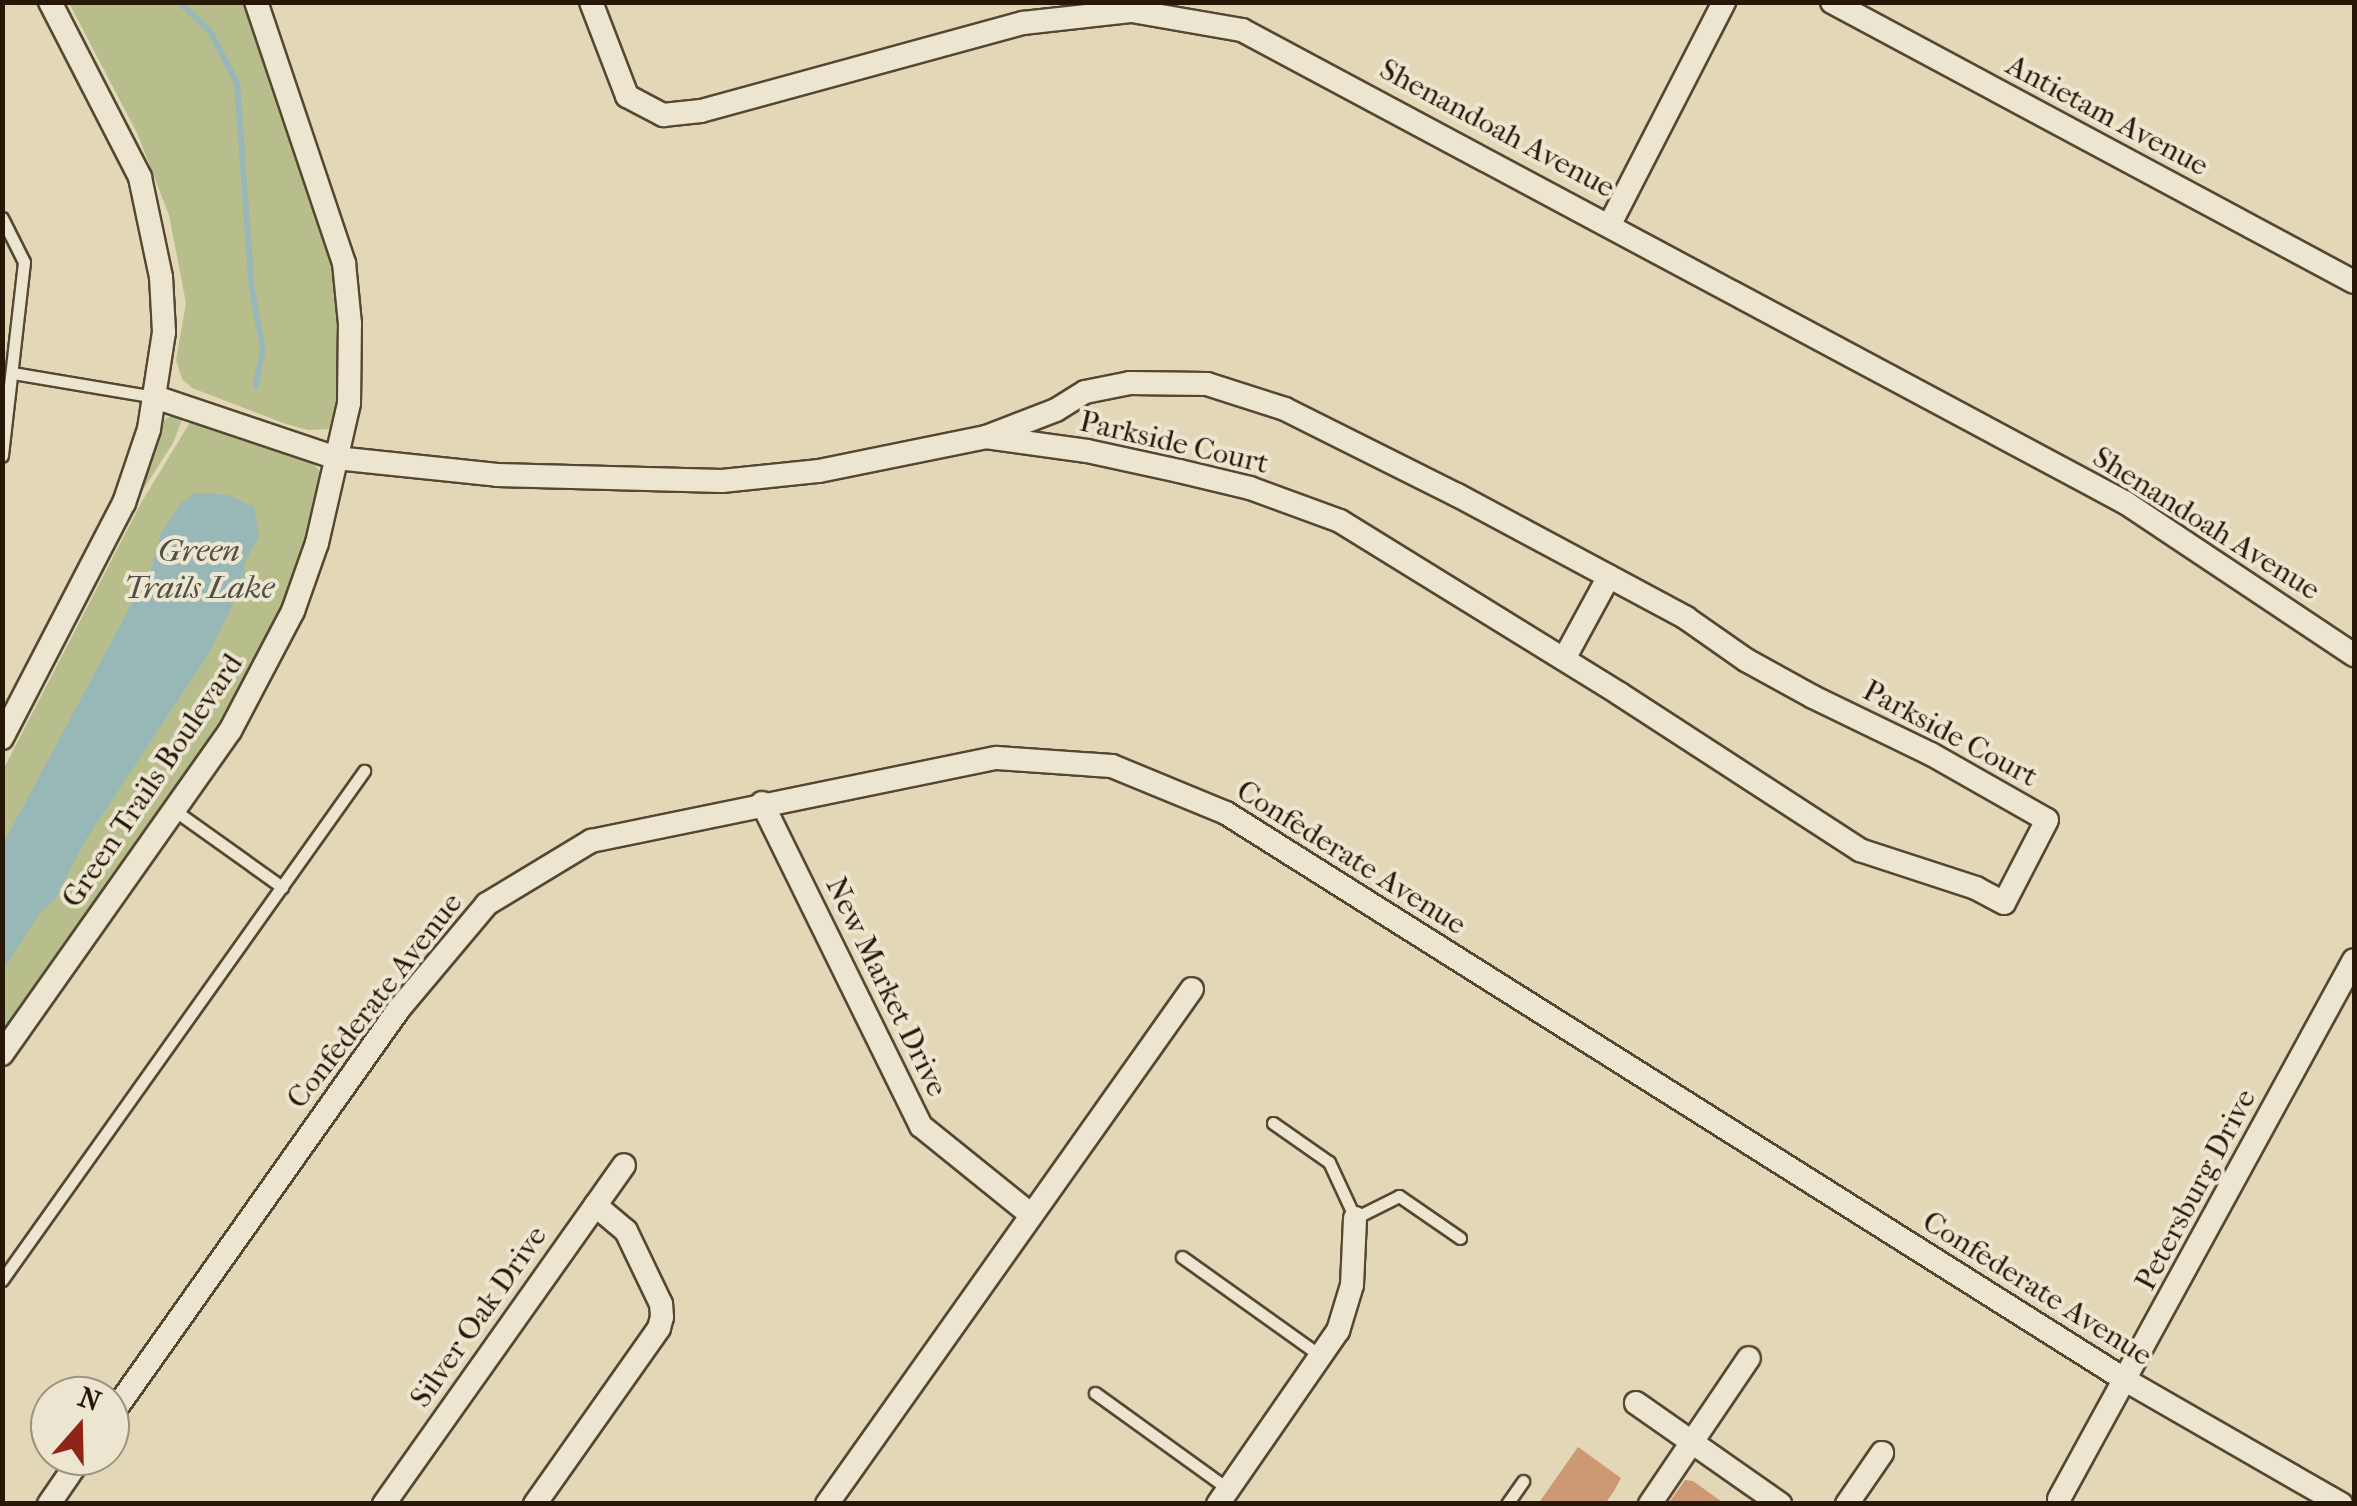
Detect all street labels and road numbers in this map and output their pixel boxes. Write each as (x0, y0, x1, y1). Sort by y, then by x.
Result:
street label: Antietam Avenue (2000, 48, 2214, 184)
street label: Shenandoah Avenue (1373, 52, 1621, 206)
street label: Parkside Court (1076, 404, 1272, 482)
street label: Shenandoah Avenue (2086, 440, 2326, 608)
street label: Green Trails Boulevard (55, 647, 251, 915)
street label: Parkside Court (1857, 673, 2043, 795)
street label: Confederate Avenue (1230, 773, 1472, 943)
street label: New Market Drive (817, 871, 955, 1103)
street label: Confederate Avenue (280, 886, 470, 1116)
street label: Petersburg Drive (2128, 1083, 2264, 1297)
street label: Confederate Avenue (1916, 1204, 2158, 1374)
street label: Silver Oak Drive (403, 1219, 555, 1415)

